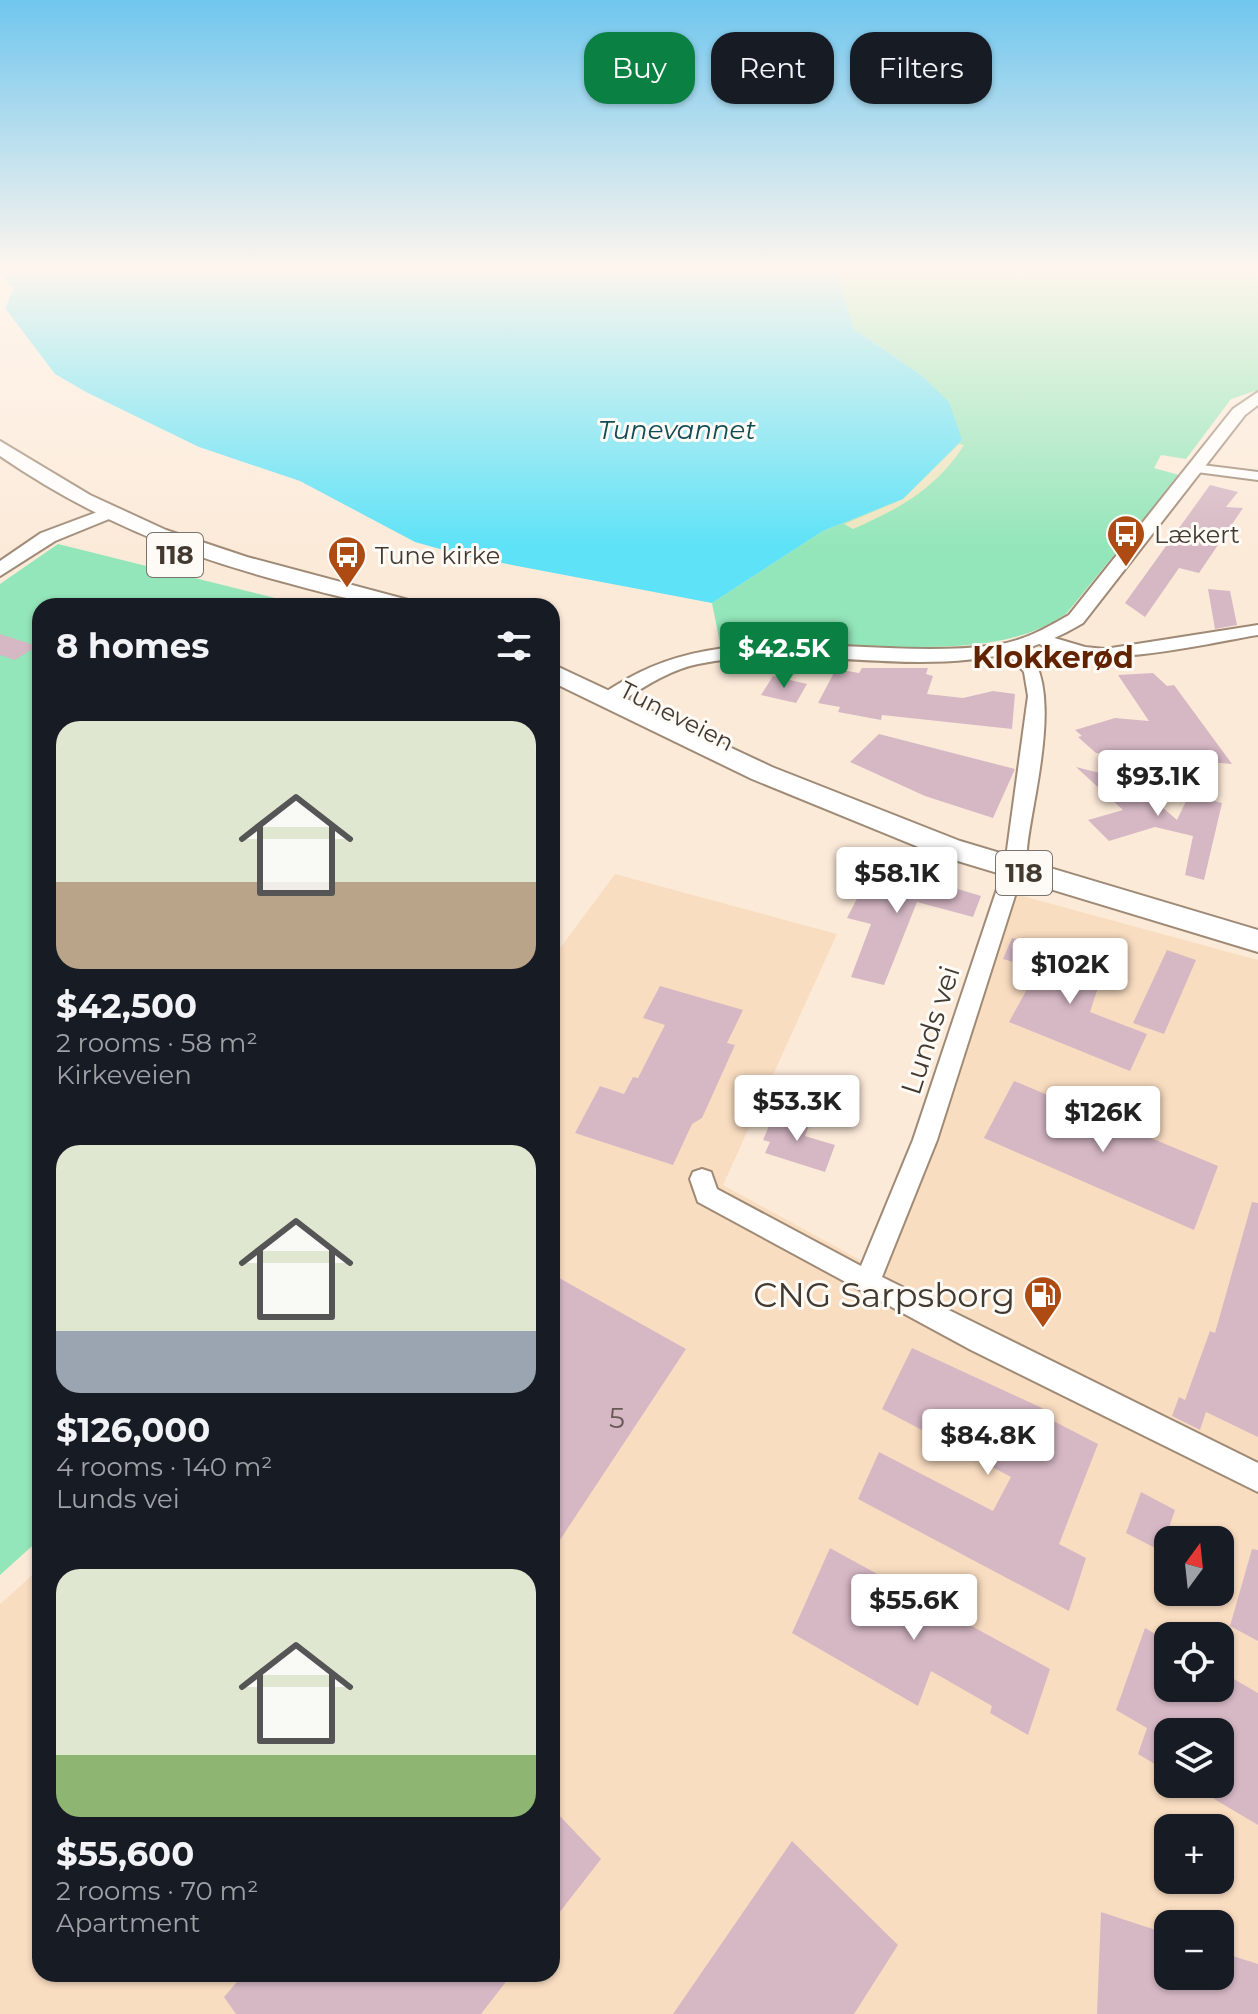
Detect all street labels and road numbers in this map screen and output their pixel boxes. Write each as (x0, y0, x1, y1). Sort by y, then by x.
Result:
road number: 118 (147, 533, 203, 577)
street label: Tuneveien (615, 675, 739, 757)
road number: 118 (996, 851, 1052, 895)
street label: Lunds vei (893, 961, 967, 1099)

